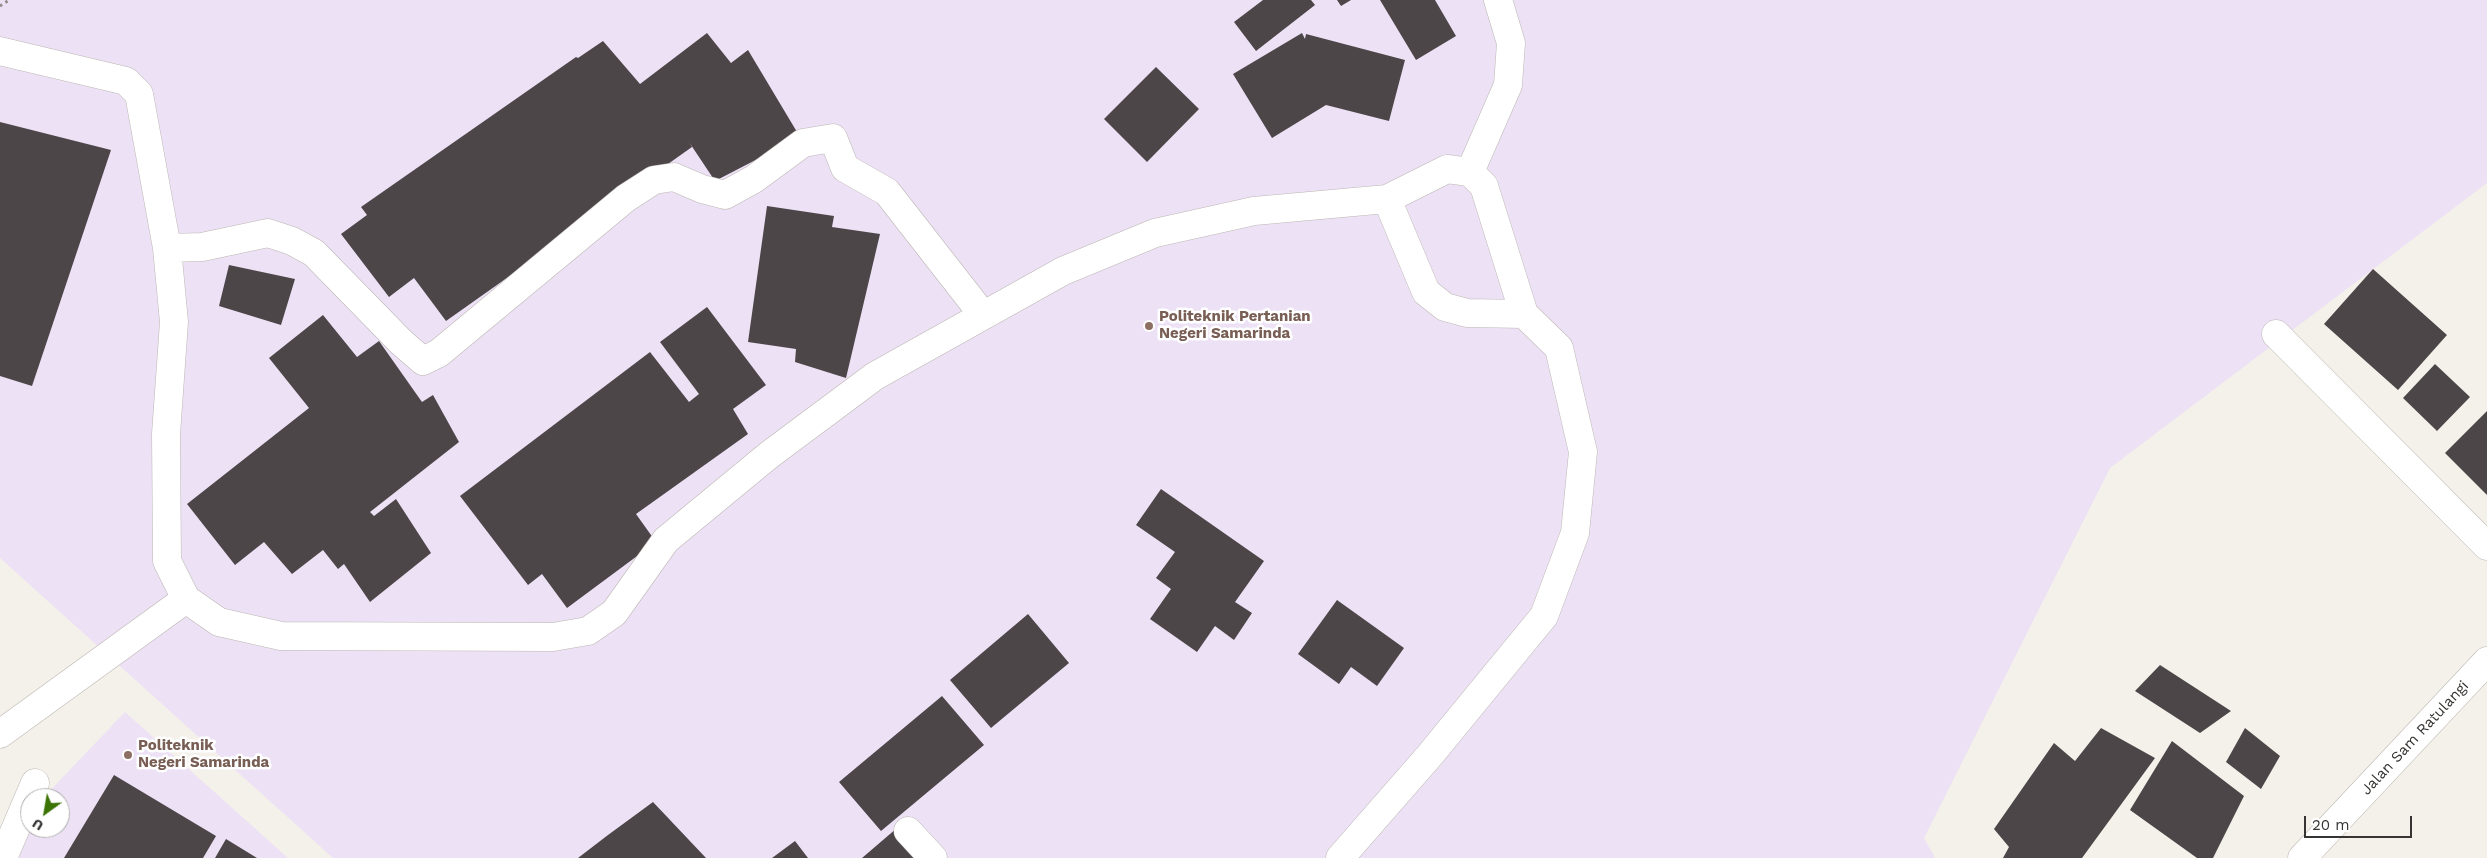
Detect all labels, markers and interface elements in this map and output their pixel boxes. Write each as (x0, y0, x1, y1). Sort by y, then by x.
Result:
place label: Politeknik Pertanian Negeri Samarinda (1159, 308, 1311, 343)
marker: Politeknik Pertanian Negeri Samarinda (1143, 320, 1155, 332)
street label: Jalan Sam Ratulangi (2357, 677, 2473, 799)
place label: Politeknik Negeri Samarinda (138, 737, 269, 772)
marker: Politeknik Negeri Samarinda (122, 749, 134, 761)
north arrow (20, 788, 70, 838)
scale bar (2307, 806, 2414, 838)
text: U (29, 815, 46, 834)
text: 20 m (2312, 816, 2350, 834)

